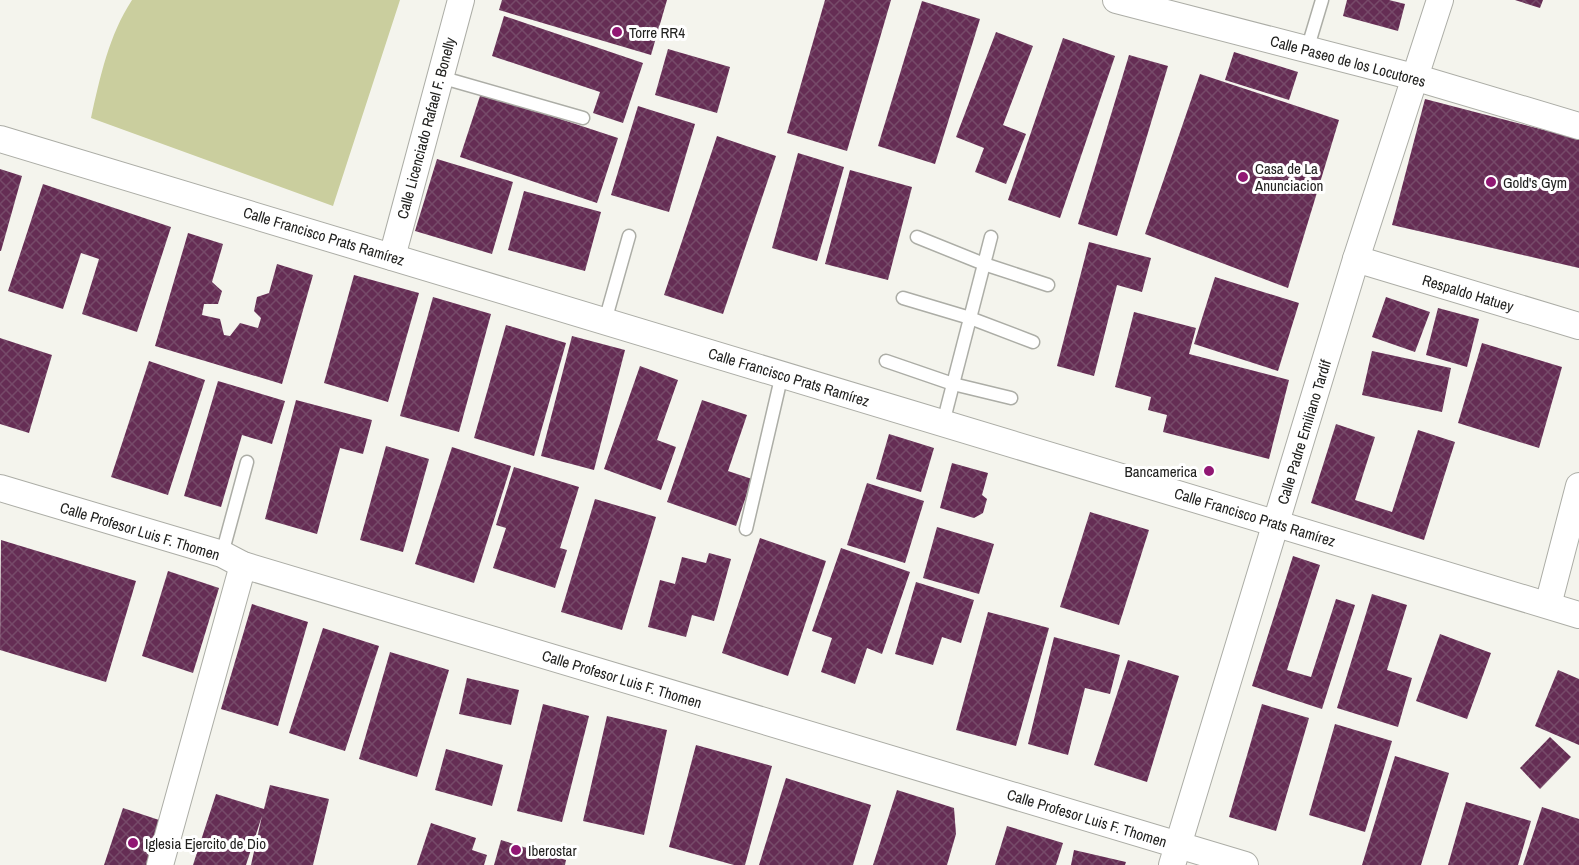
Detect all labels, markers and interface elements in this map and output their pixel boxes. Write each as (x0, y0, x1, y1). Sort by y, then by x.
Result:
place label: Torre RR4 (629, 22, 685, 43)
marker: Torre RR4 (610, 25, 624, 39)
street label: Calle Paseo de los Locutores (1268, 30, 1428, 92)
street label: Calle Licenciado Rafael F. Bonelly (392, 34, 461, 221)
place label: Casa de La Anunciacion (1254, 158, 1323, 196)
marker: Casa de La Anunciacion (1236, 170, 1250, 184)
place label: Gold's Gym (1503, 172, 1567, 193)
marker: Gold's Gym (1484, 175, 1498, 189)
street label: Calle Francisco Prats Ramírez (241, 201, 407, 271)
street label: Respaldo Hatuey (1420, 269, 1517, 317)
street label: Calle Francisco Prats Ramírez (706, 342, 872, 412)
street label: Calle Padre Emiliano Tardif (1272, 356, 1336, 507)
place label: Bancamerica (1125, 461, 1197, 482)
marker: Bancamerica (1202, 464, 1216, 478)
street label: Calle Francisco Prats Ramírez (1172, 482, 1338, 552)
street label: Calle Profesor Luis F. Thomen (58, 497, 222, 565)
street label: Calle Profesor Luis F. Thomen (540, 645, 704, 713)
street label: Calle Profesor Luis F. Thomen (1005, 784, 1169, 852)
place label: Iglesia Ejercito de Dio (145, 833, 266, 854)
marker: Iglesia Ejercito de Dio (126, 836, 140, 850)
place label: Iberostar (528, 840, 577, 861)
marker: Iberostar (509, 843, 523, 857)

